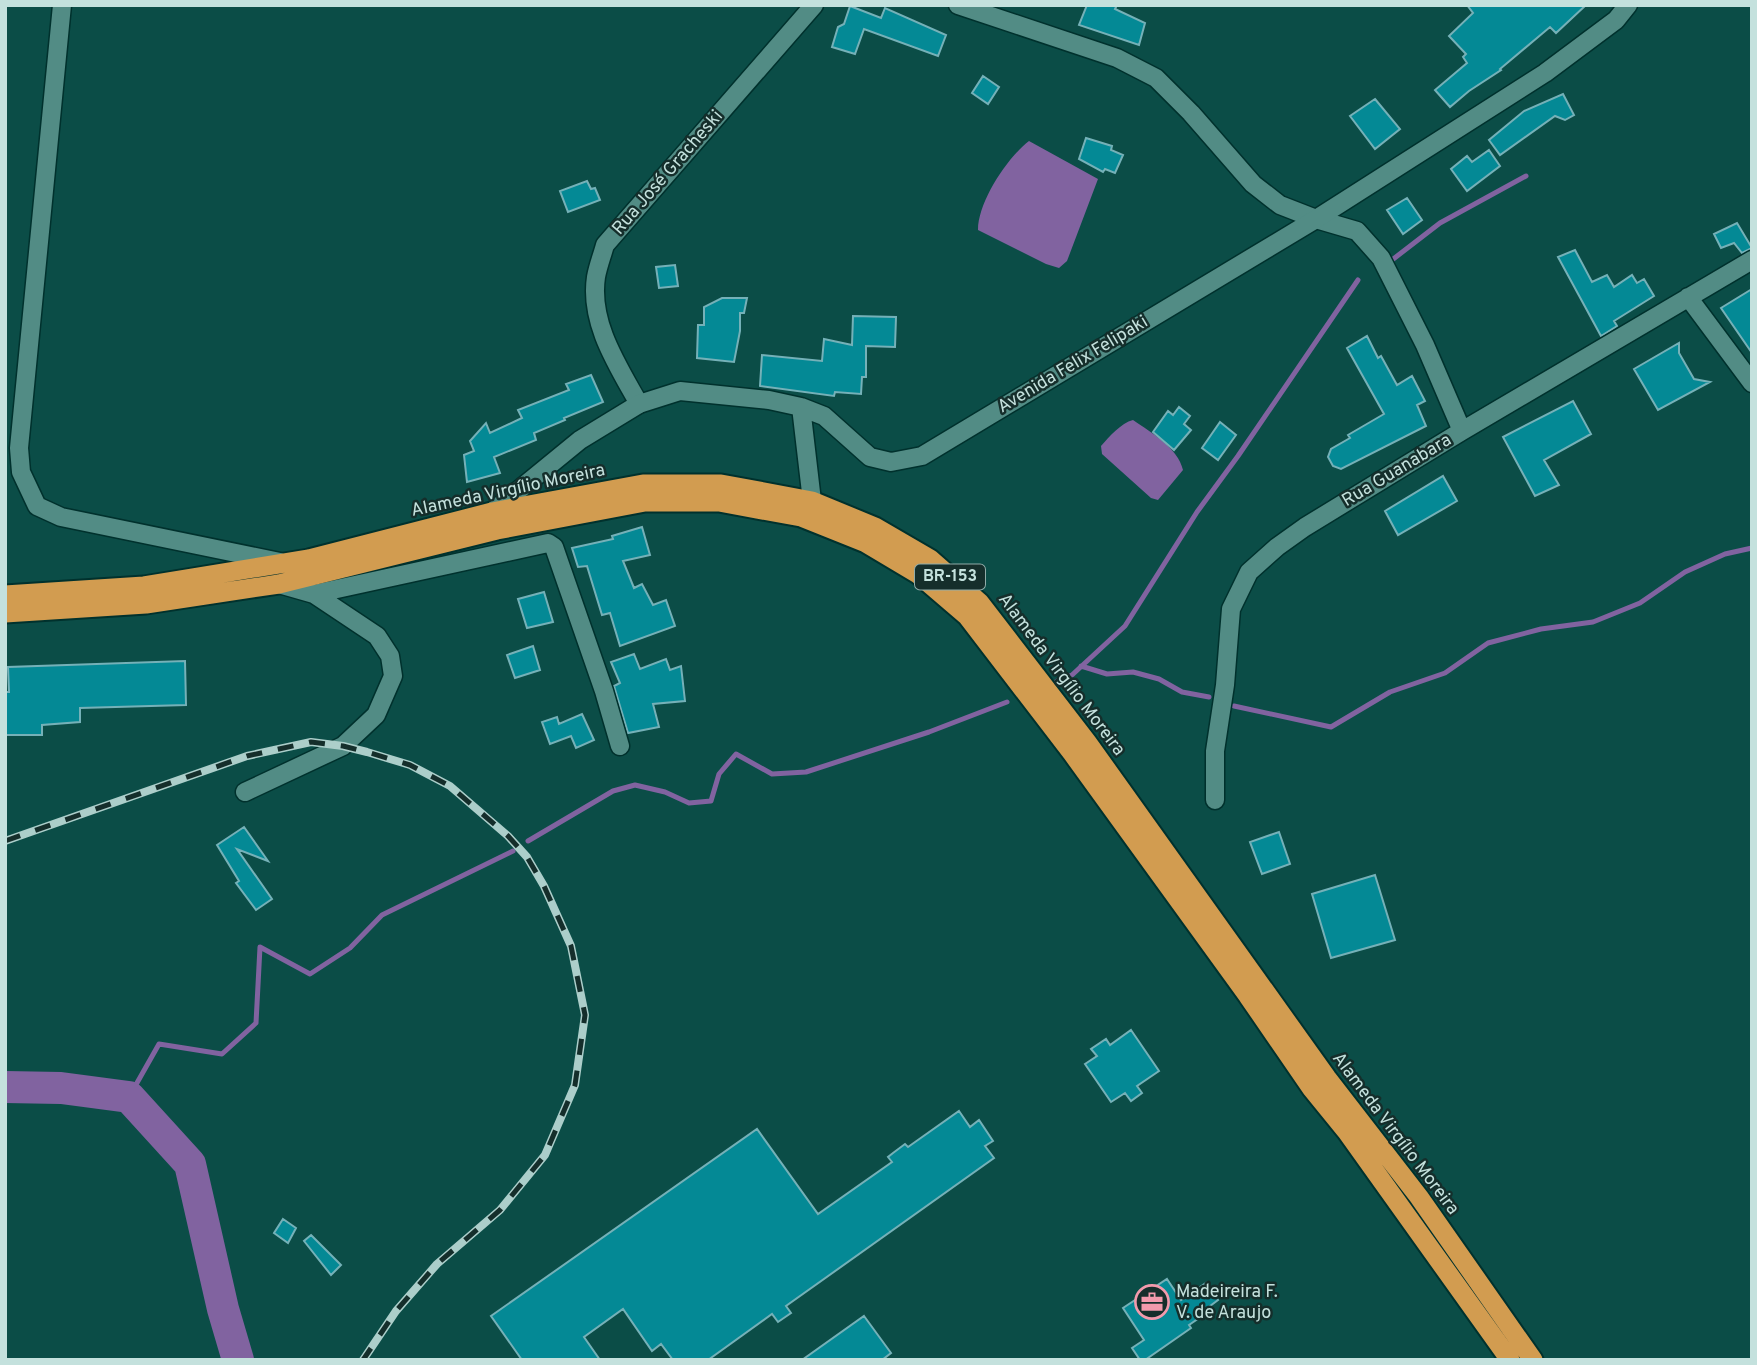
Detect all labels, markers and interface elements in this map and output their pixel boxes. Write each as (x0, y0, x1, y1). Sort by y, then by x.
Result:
street label: Rua José Gracheski (608, 106, 728, 240)
street label: Avenida Felix Felipaki (993, 311, 1153, 419)
street label: Rua Guanabara (1338, 429, 1456, 513)
street label: Alameda Virgílio Moreira (409, 459, 607, 523)
road number: BR-153 (915, 564, 985, 590)
street label: Alameda Virgílio Moreira (992, 589, 1130, 761)
street label: Alameda Virgílio Moreira (1326, 1048, 1464, 1220)
place label: Madeireira F. V. de Araujo (1176, 1281, 1278, 1325)
office icon: Madeireira F. V. de Araujo (1133, 1283, 1171, 1321)

